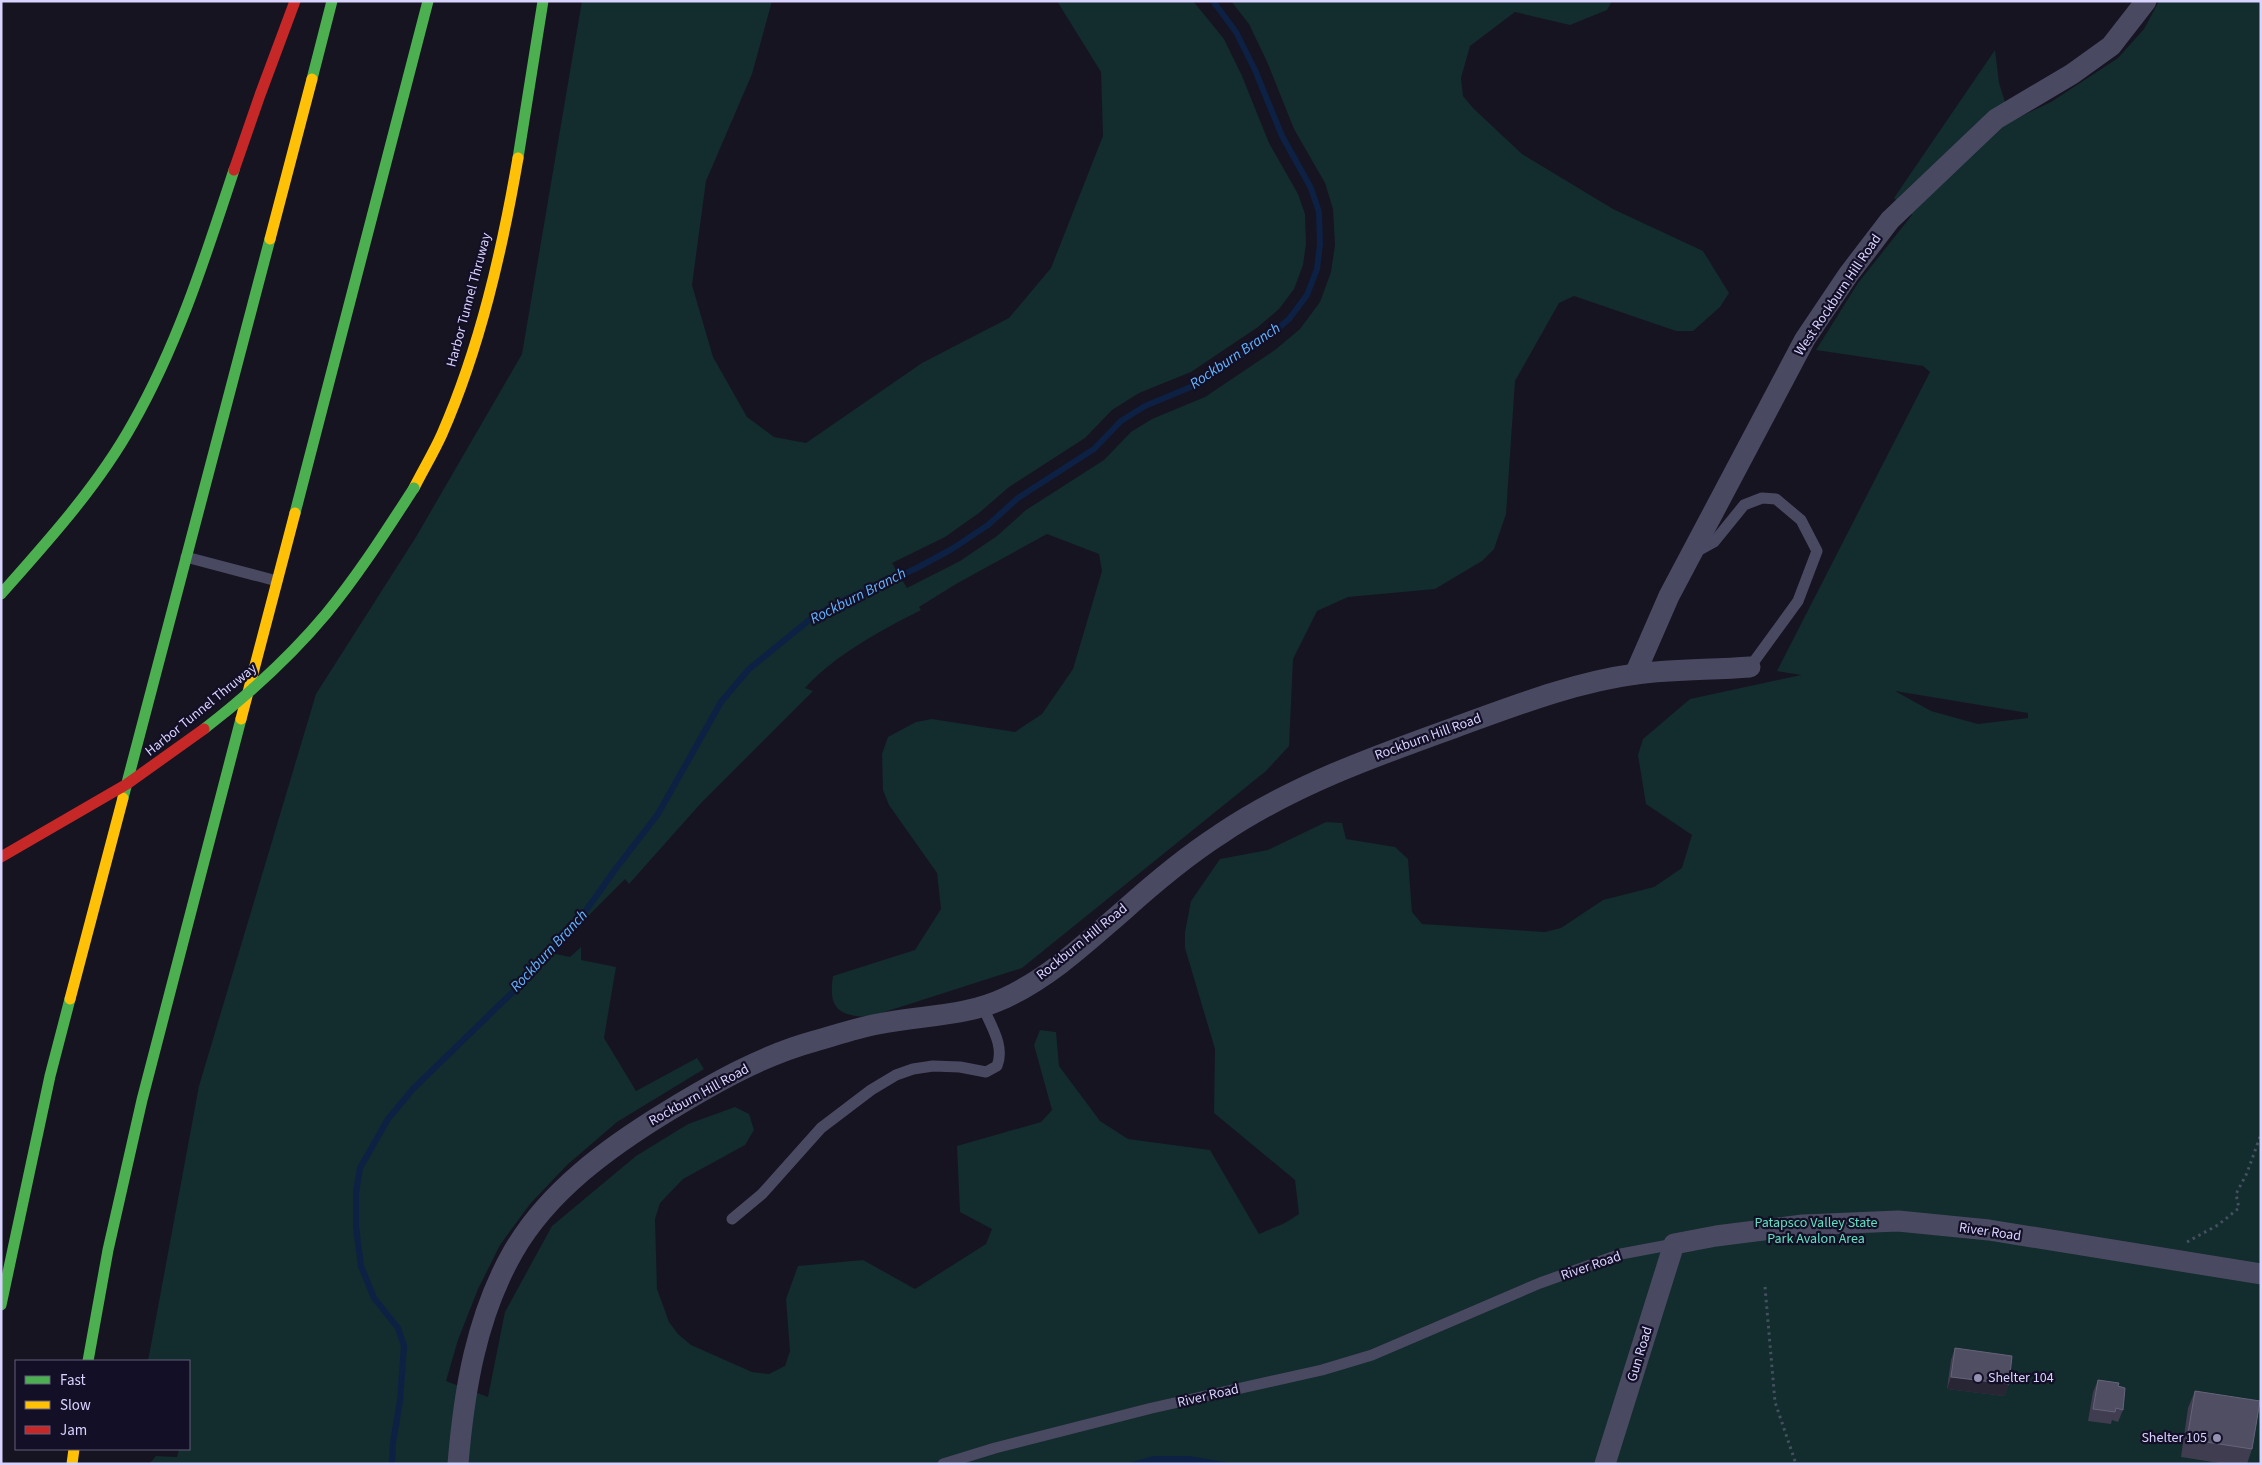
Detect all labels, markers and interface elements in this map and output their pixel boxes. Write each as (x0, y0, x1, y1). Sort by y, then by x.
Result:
street label: Harbor Tunnel Thruway (441, 230, 497, 369)
street label: West Rockburn Hill Road (1790, 230, 1886, 360)
water label: Rockburn Branch (1186, 318, 1285, 394)
water label: Rockburn Branch (806, 563, 910, 629)
street label: Harbor Tunnel Thruway (141, 658, 261, 761)
street label: Rockburn Hill Road (1372, 708, 1484, 766)
street label: Rockburn Hill Road (1032, 899, 1132, 985)
water label: Rockburn Branch (505, 905, 593, 997)
street label: Rockburn Hill Road (645, 1059, 753, 1131)
park label: Patapsco Valley State Park Avalon Area (1754, 1213, 1878, 1249)
street label: River Road (1958, 1218, 2022, 1246)
street label: River Road (1558, 1246, 1624, 1286)
street label: Gun Road (1622, 1324, 1658, 1384)
legend (15, 1360, 190, 1450)
place label: Shelter 104 (1988, 1368, 2054, 1388)
text: Fast (60, 1370, 86, 1391)
marker: Shelter 104 (1972, 1372, 1984, 1384)
street label: River Road (1175, 1379, 1241, 1413)
text: Slow (60, 1395, 91, 1416)
text: Jam (60, 1420, 87, 1441)
place label: Shelter 105 (2141, 1428, 2207, 1448)
marker: Shelter 105 (2211, 1432, 2223, 1444)

